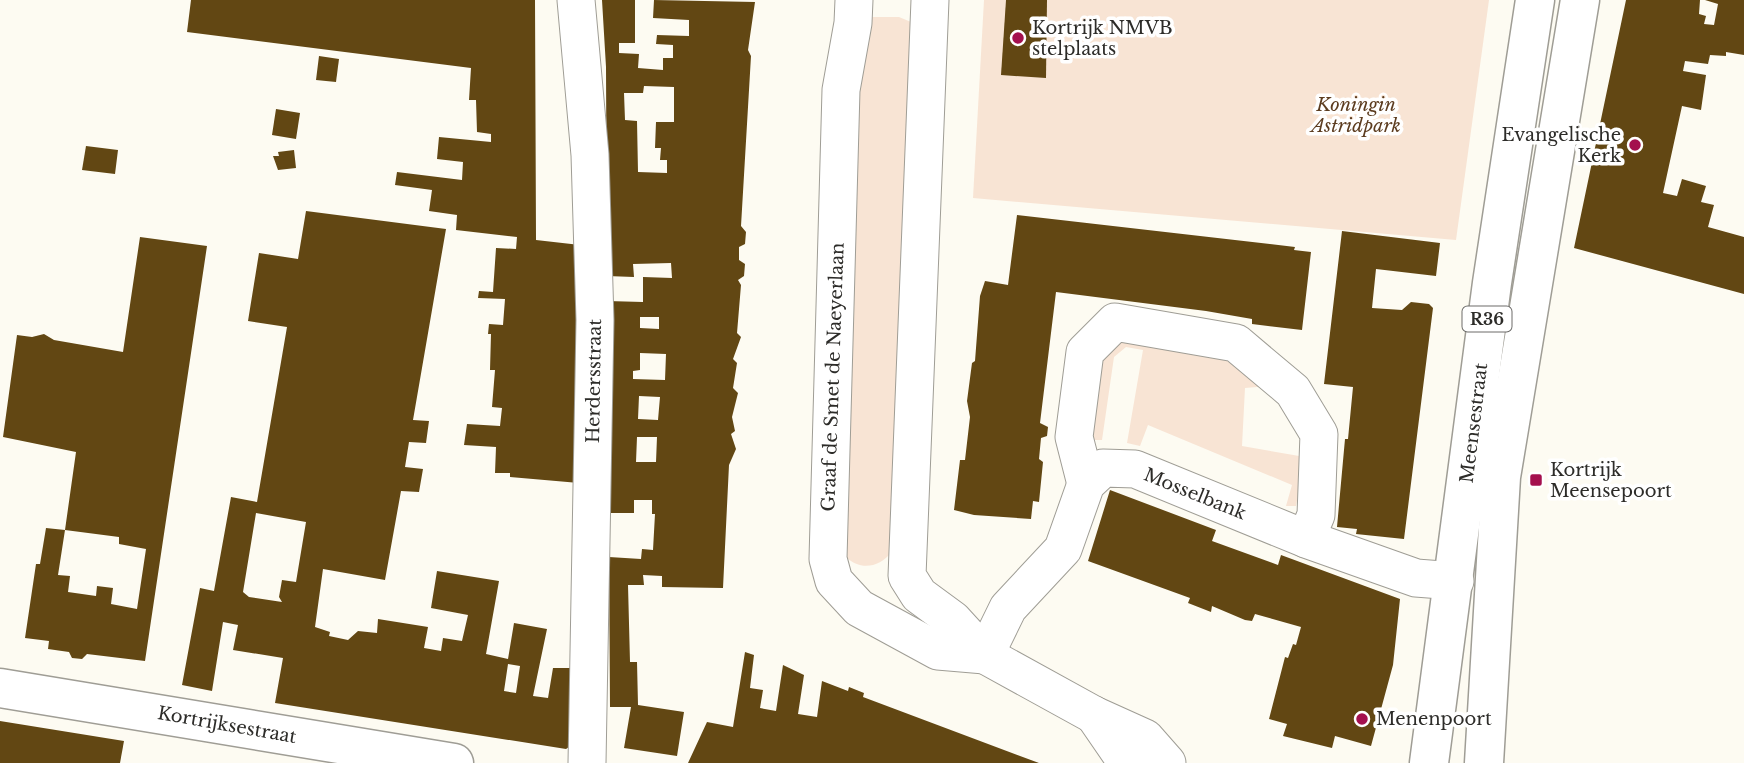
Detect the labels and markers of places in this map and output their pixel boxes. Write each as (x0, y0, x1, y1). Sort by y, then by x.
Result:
place label: Kortrijk NMVB stelplaats (1032, 17, 1173, 60)
marker: Kortrijk NMVB stelplaats (1010, 30, 1026, 46)
place label: Evangelische Kerk (1502, 124, 1621, 167)
marker: Evangelische Kerk (1627, 137, 1643, 153)
place label: Kortrijk Meensepoort (1550, 459, 1672, 502)
marker: Kortrijk Meensepoort (1528, 472, 1544, 488)
place label: Menenpoort (1376, 708, 1492, 730)
marker: Menenpoort (1354, 711, 1370, 727)

